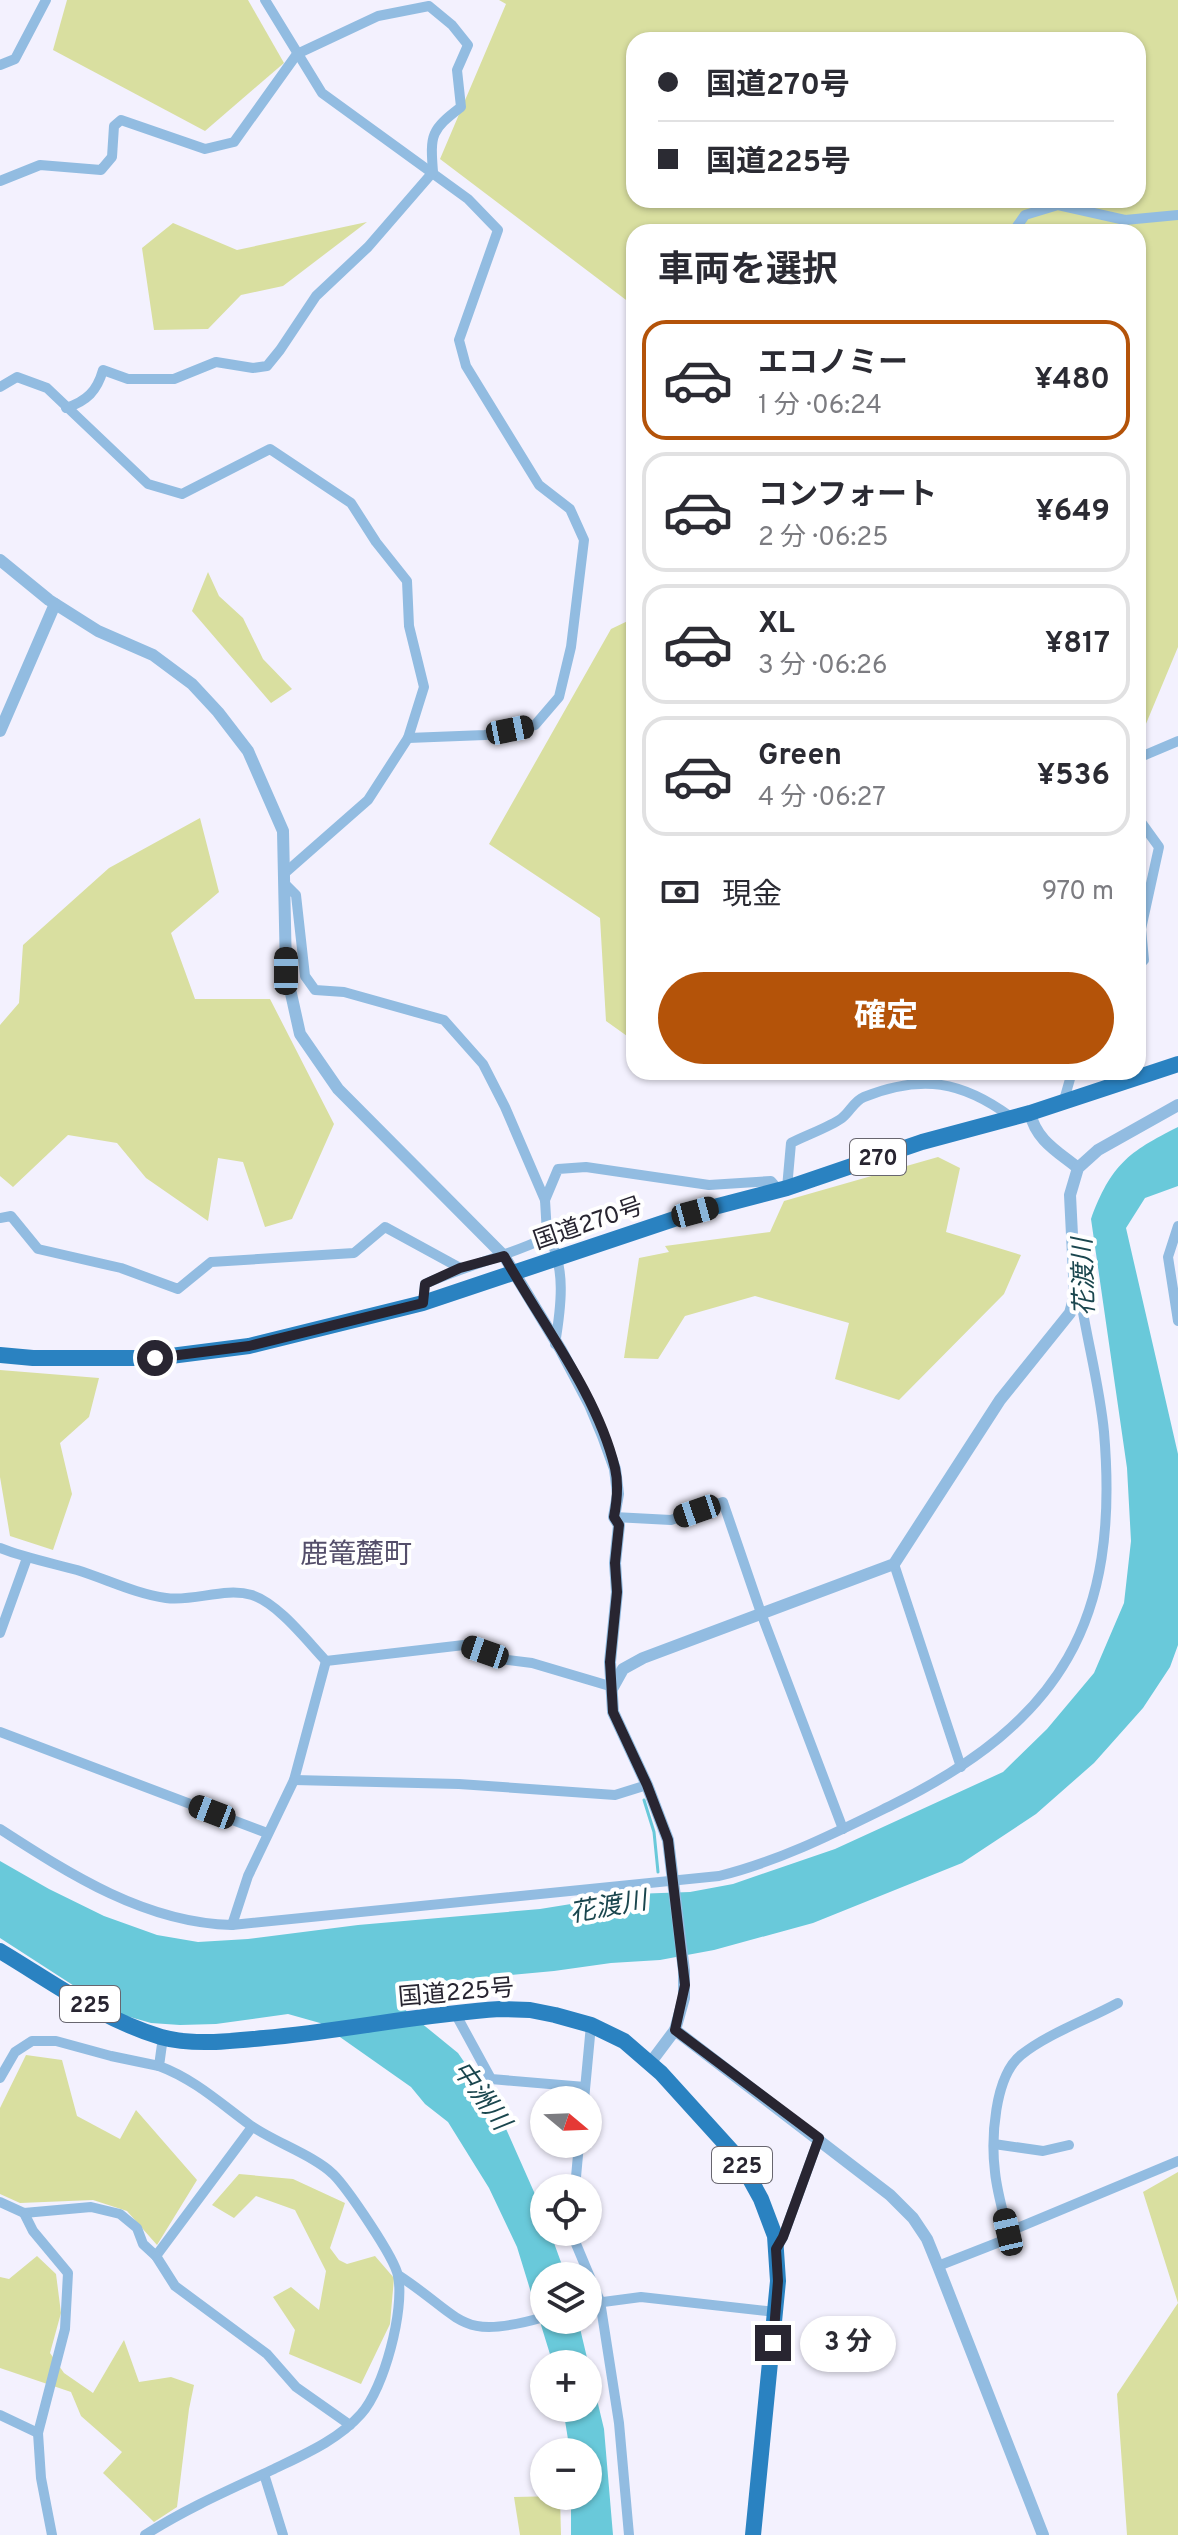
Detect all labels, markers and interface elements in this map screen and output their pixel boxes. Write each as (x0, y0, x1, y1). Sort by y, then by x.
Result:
text: 国道270号 (706, 68, 850, 105)
text: 国道225号 (706, 145, 851, 182)
text: 車両を選択 (658, 249, 838, 295)
icon: car (662, 344, 734, 416)
text: エコノミー (758, 346, 908, 383)
text: ¥480 (1034, 362, 1110, 399)
text: 1 分 · 06:24 (758, 390, 882, 423)
icon: car (662, 476, 734, 548)
text: コンフォート (758, 478, 937, 515)
text: ¥649 (1036, 494, 1110, 531)
text: 2 分 · 06:25 (758, 522, 888, 555)
text: XL (758, 606, 795, 643)
icon: car (662, 608, 734, 680)
text: ¥817 (1045, 626, 1110, 663)
text: 3 分 · 06:26 (758, 650, 887, 683)
car (484, 714, 536, 746)
text: Green (758, 738, 842, 775)
icon: car (662, 740, 734, 812)
text: ¥536 (1037, 758, 1110, 795)
text: 4 分 · 06:27 (758, 782, 886, 815)
icon: cash (658, 870, 702, 914)
text: 970 m (1042, 876, 1114, 909)
text: 現金 (722, 878, 782, 915)
car (274, 947, 298, 995)
button: 確定 (658, 972, 1114, 1064)
road number: 270 (850, 1139, 906, 1175)
street label: 国道270号 (530, 1192, 647, 1258)
car (669, 1194, 721, 1230)
water label: 花渡川 (1068, 1234, 1103, 1316)
route start (137, 1340, 173, 1376)
car (670, 1492, 724, 1530)
district label: 鹿篭麓町 (300, 1538, 412, 1574)
car (458, 1633, 512, 1671)
car (185, 1792, 239, 1832)
water label: 花渡川 (567, 1885, 653, 1931)
street label: 国道225号 (397, 1974, 515, 2014)
road number: 225 (60, 1986, 120, 2022)
water label: 中洲川 (444, 2055, 518, 2140)
north arrow (530, 2086, 602, 2158)
map controls (530, 2086, 602, 2510)
road number: 225 (712, 2147, 772, 2183)
button: locate (530, 2174, 602, 2246)
car (991, 2206, 1025, 2258)
button: layers (530, 2262, 602, 2334)
callout: 3 分 (801, 2315, 897, 2371)
route end (755, 2325, 791, 2361)
text: 3 分 (824, 2327, 872, 2360)
button: + (530, 2350, 602, 2422)
button: − (530, 2438, 602, 2510)

